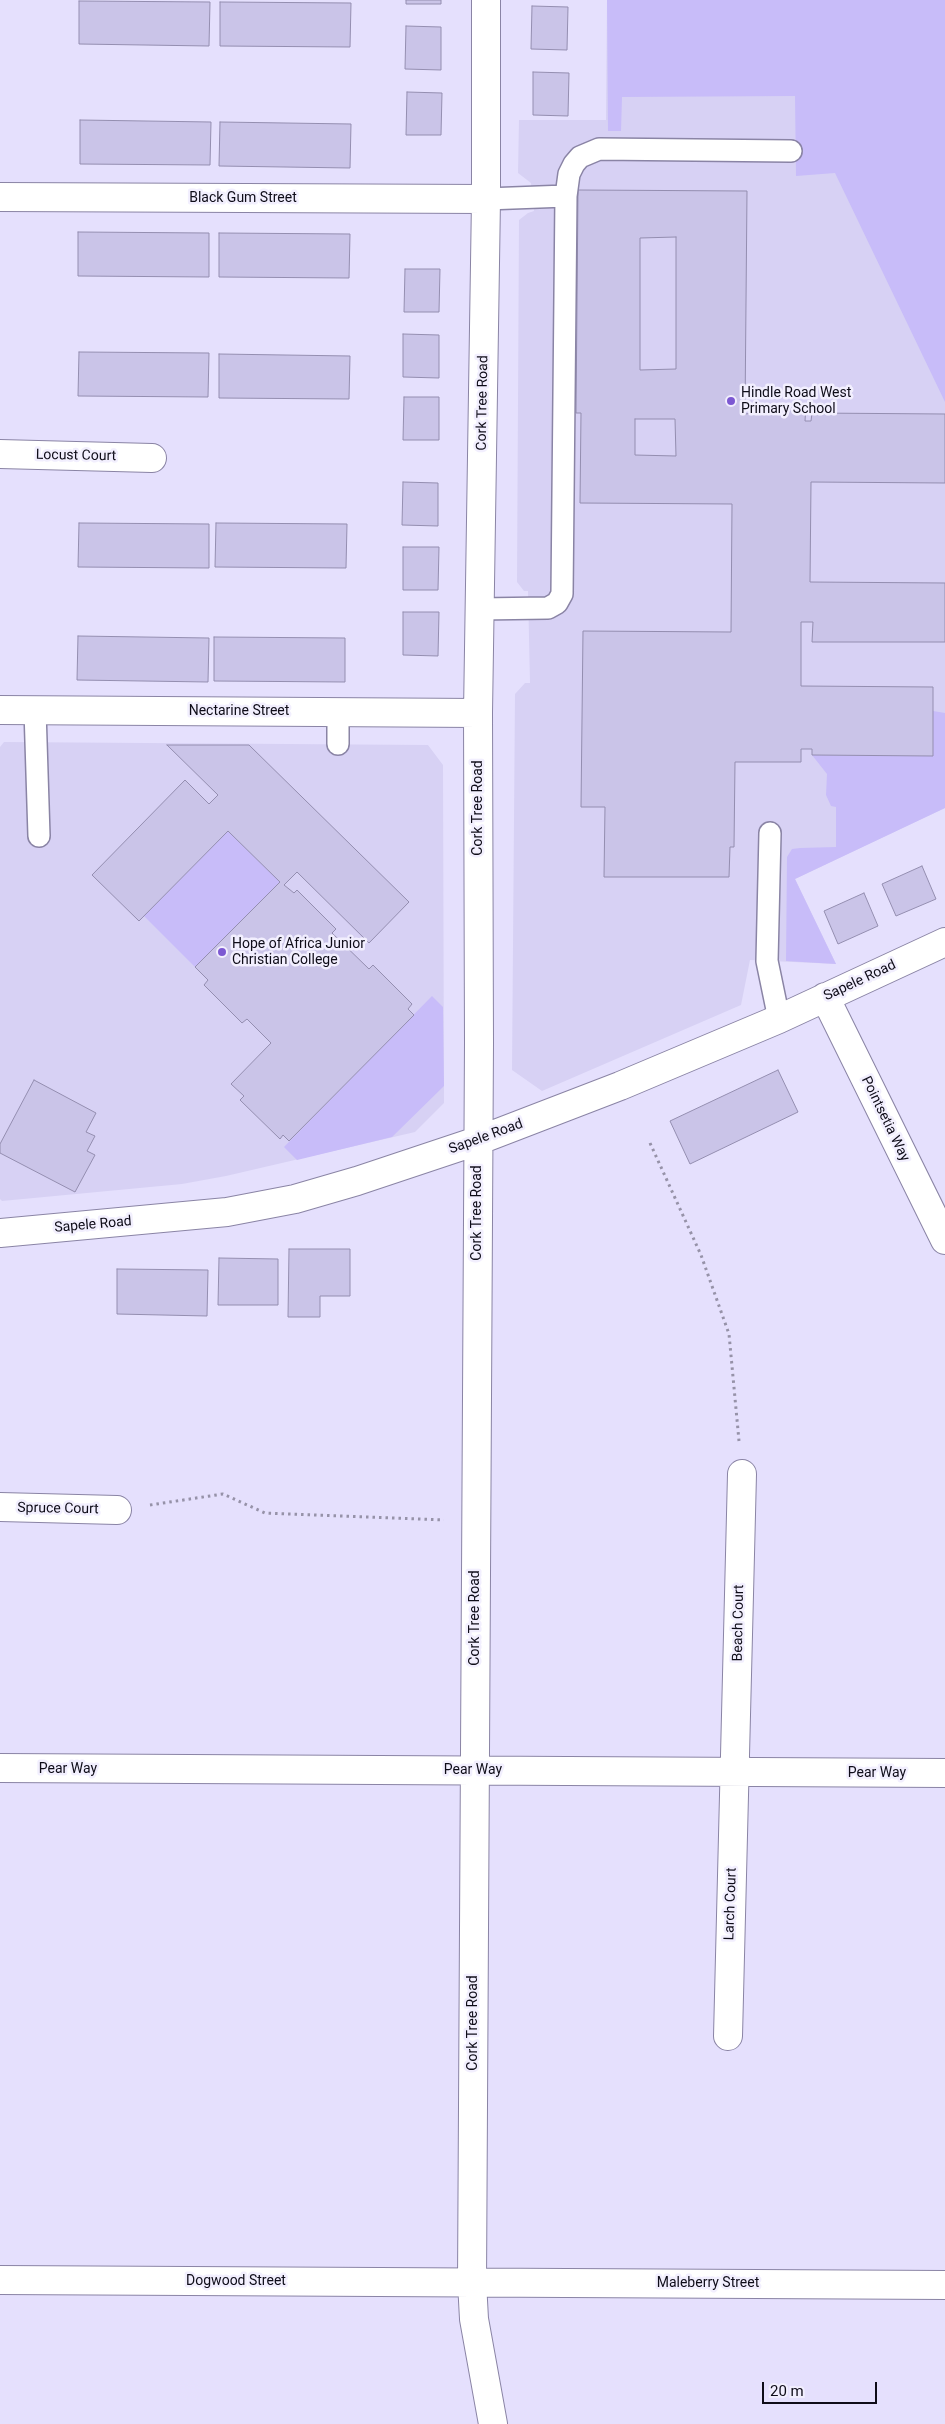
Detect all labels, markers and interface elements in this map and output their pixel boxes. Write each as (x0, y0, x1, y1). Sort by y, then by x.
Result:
street label: Black Gum Street (189, 190, 297, 206)
street label: Cork Tree Road (474, 355, 492, 451)
place label: Hindle Road West Primary School (741, 385, 851, 418)
marker: Hindle Road West Primary School (725, 395, 737, 407)
street label: Locust Court (36, 447, 116, 465)
street label: Nectarine Street (189, 703, 289, 719)
street label: Cork Tree Road (470, 760, 486, 856)
place label: Hope of Africa Junior Christian College (232, 936, 365, 969)
marker: Hope of Africa Junior Christian College (216, 946, 228, 958)
street label: Sapele Road (821, 957, 899, 1005)
street label: Pointsetia Way (857, 1074, 913, 1164)
street label: Sapele Road (447, 1116, 525, 1158)
street label: Cork Tree Road (469, 1165, 485, 1261)
street label: Sapele Road (54, 1213, 132, 1237)
street label: Spruce Court (17, 1500, 99, 1518)
street label: Cork Tree Road (467, 1570, 483, 1666)
street label: Beach Court (730, 1584, 748, 1662)
street label: Pear Way (39, 1761, 97, 1777)
street label: Pear Way (444, 1762, 502, 1778)
street label: Pear Way (848, 1765, 906, 1781)
street label: Larch Court (721, 1867, 741, 1941)
street label: Cork Tree Road (465, 1975, 481, 2071)
street label: Dogwood Street (186, 2273, 286, 2289)
street label: Maleberry Street (657, 2275, 759, 2291)
scale bar (765, 2372, 880, 2404)
text: 20 m (770, 2382, 804, 2400)

